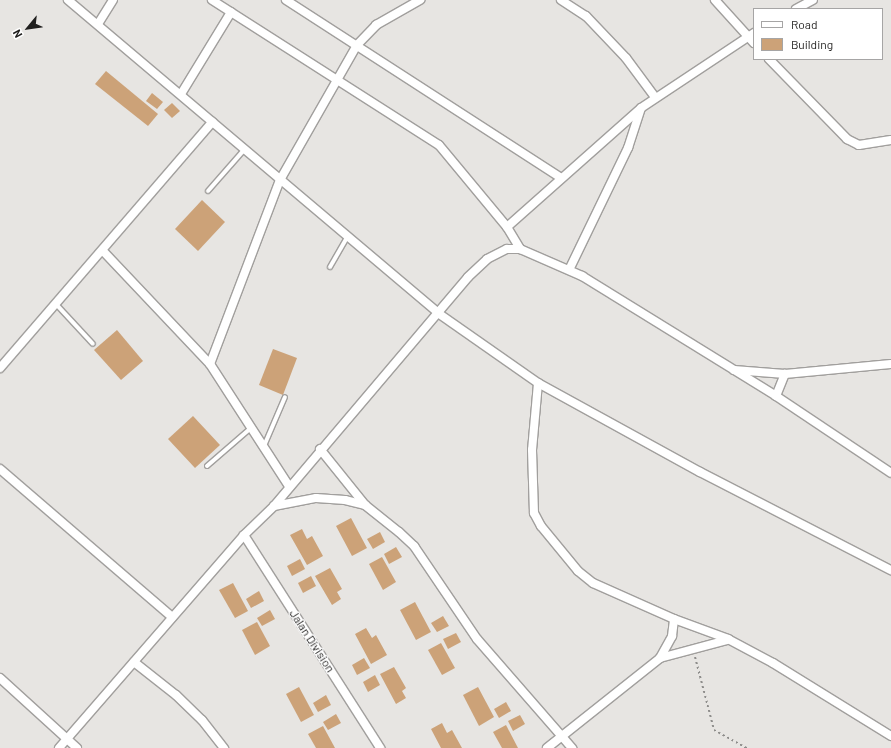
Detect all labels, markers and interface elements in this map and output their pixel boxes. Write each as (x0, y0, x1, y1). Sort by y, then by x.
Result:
north arrow (8, 8, 48, 48)
legend (753, 8, 883, 60)
text: Road (791, 17, 818, 31)
text: N (10, 28, 25, 40)
text: Building (791, 37, 833, 51)
street label: Jalan Division (286, 607, 338, 675)

